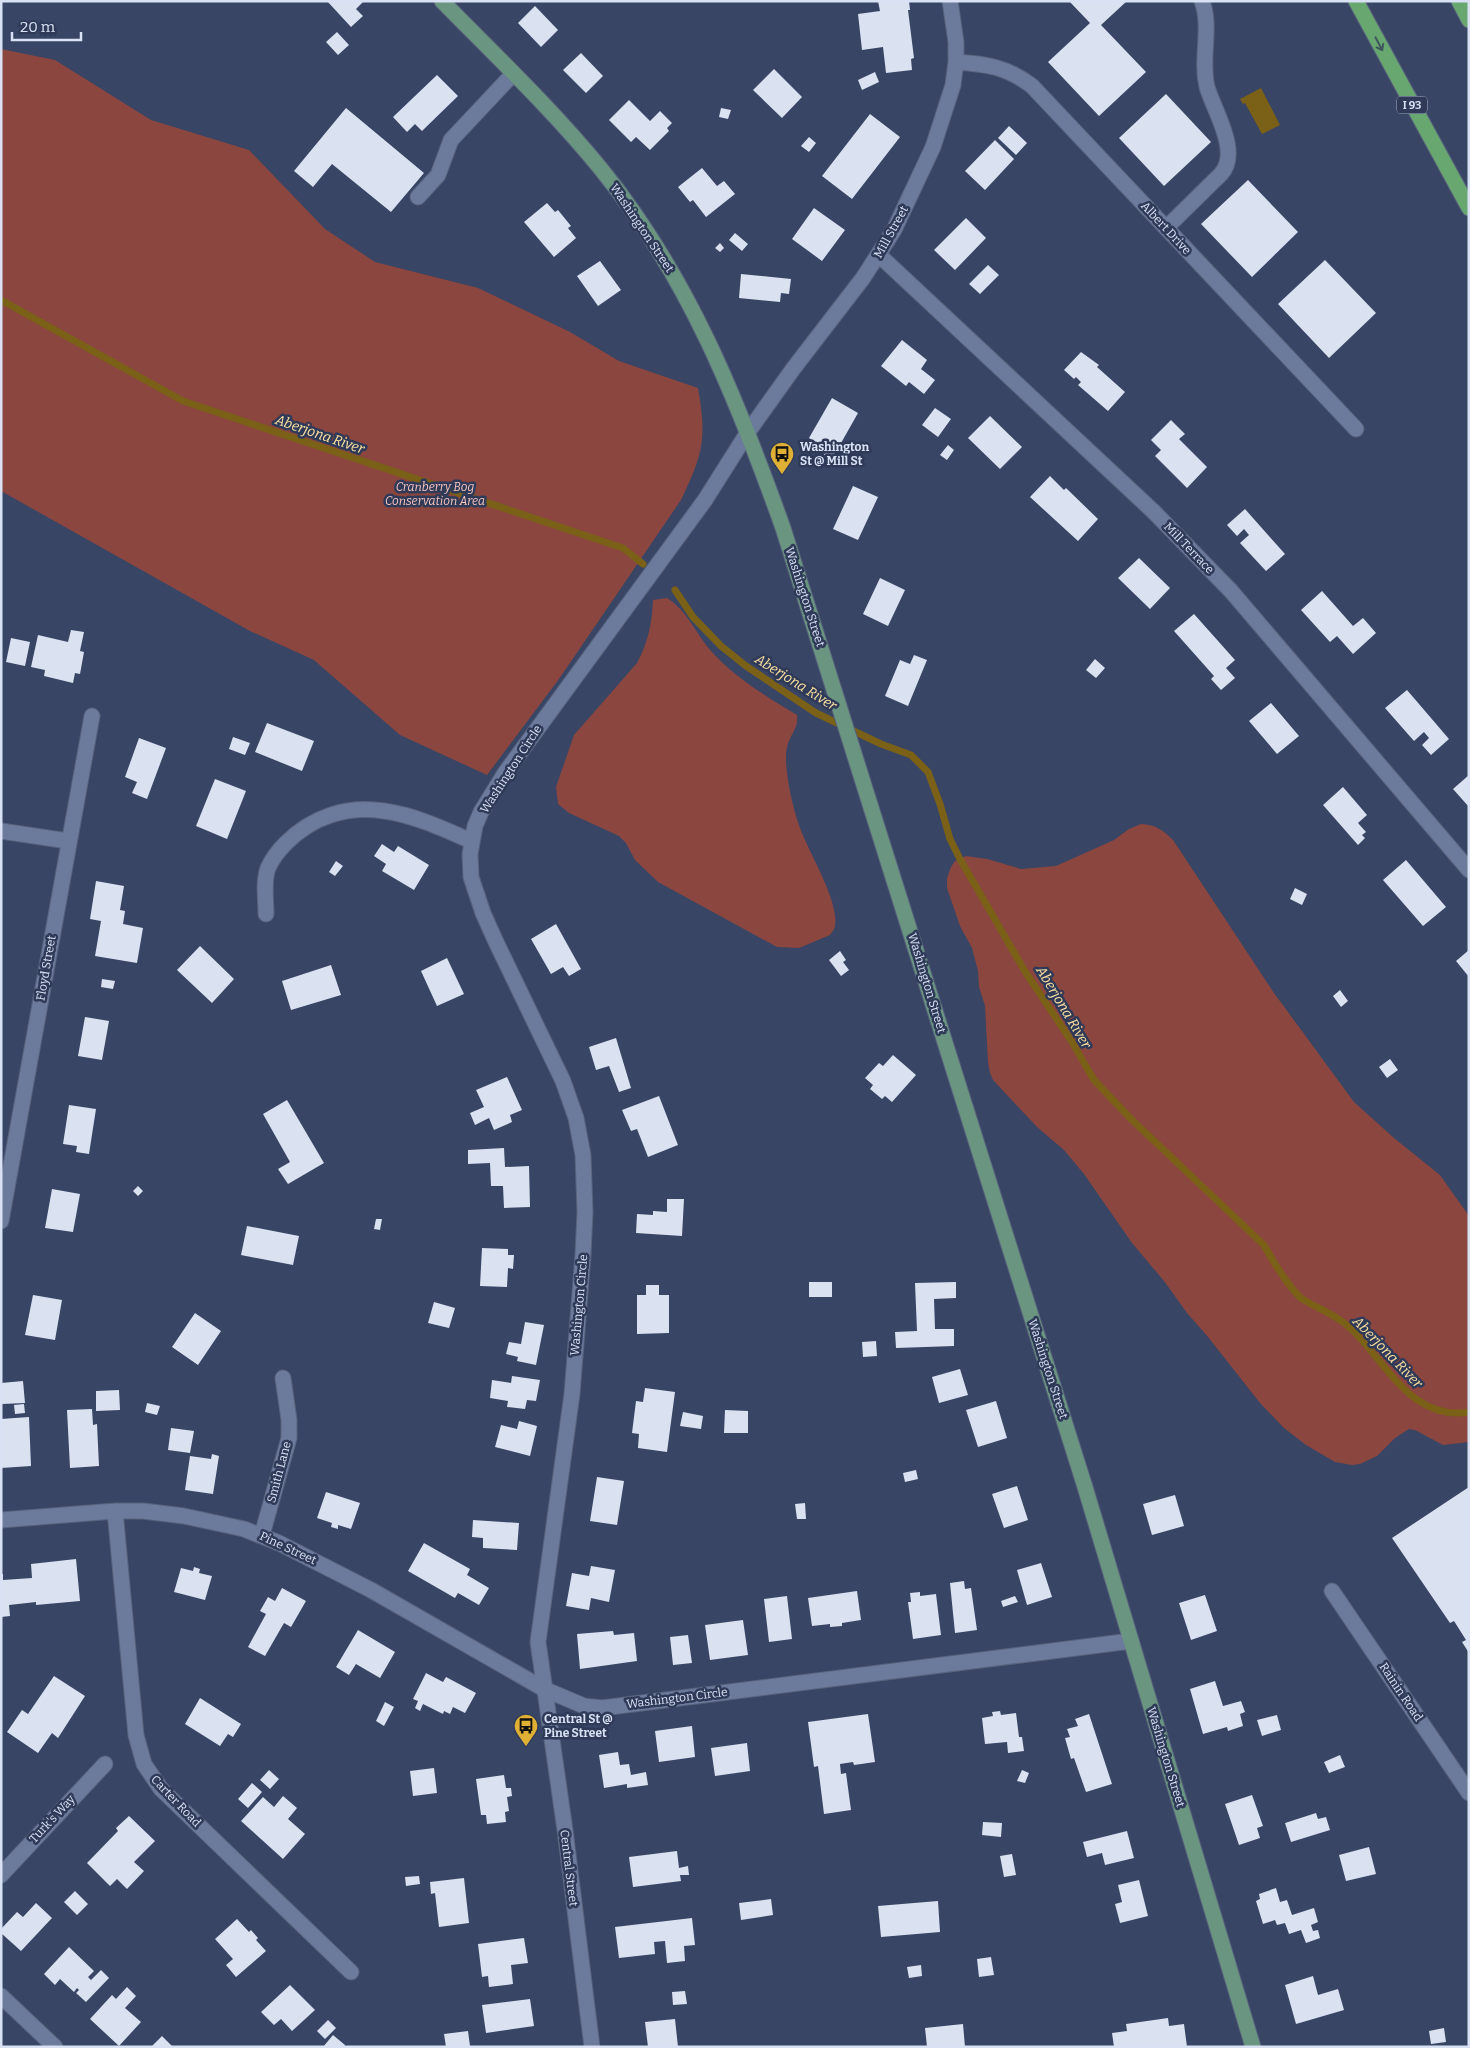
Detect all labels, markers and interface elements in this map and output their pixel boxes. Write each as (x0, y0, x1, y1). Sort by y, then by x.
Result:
scale bar (12, 10, 81, 42)
text: 20 m (20, 18, 56, 36)
one-way arrow (1374, 37, 1384, 52)
road number: I 93 (1397, 96, 1427, 114)
street label: Washington Street (607, 181, 677, 275)
street label: Albert Drive (1138, 199, 1194, 257)
street label: Mill Street (871, 203, 911, 261)
water label: Aberjona River (272, 411, 368, 458)
place label: Washington St @ Mill St (800, 440, 870, 468)
bus stop icon: Washington St @ Mill St (769, 441, 795, 475)
park label: Cranberry Bog Conservation Area (385, 480, 485, 508)
street label: Mill Terrace (1161, 520, 1217, 576)
street label: Washington Street (782, 545, 828, 649)
water label: Aberjona River (751, 650, 841, 715)
street label: Washington Circle (477, 722, 545, 816)
street label: Washington Street (905, 931, 949, 1035)
street label: Floyd Street (33, 934, 59, 1002)
water label: Aberjona River (1032, 962, 1095, 1053)
street label: Washington Circle (568, 1254, 590, 1356)
water label: Aberjona River (1349, 1312, 1427, 1393)
street label: Washington Street (1025, 1317, 1071, 1421)
street label: Smith Lane (264, 1440, 294, 1504)
street label: Pine Street (257, 1529, 319, 1568)
street label: Rainin Road (1376, 1660, 1426, 1724)
street label: Washington Circle (626, 1685, 728, 1711)
street label: Washington Street (1144, 1705, 1188, 1809)
place label: Central St @ Pine Street (544, 1712, 613, 1740)
bus stop icon: Central St @ Pine Street (513, 1713, 539, 1747)
street label: Carter Road (148, 1772, 204, 1830)
street label: Turk's Way (26, 1792, 78, 1846)
street label: Central Street (557, 1829, 581, 1908)

